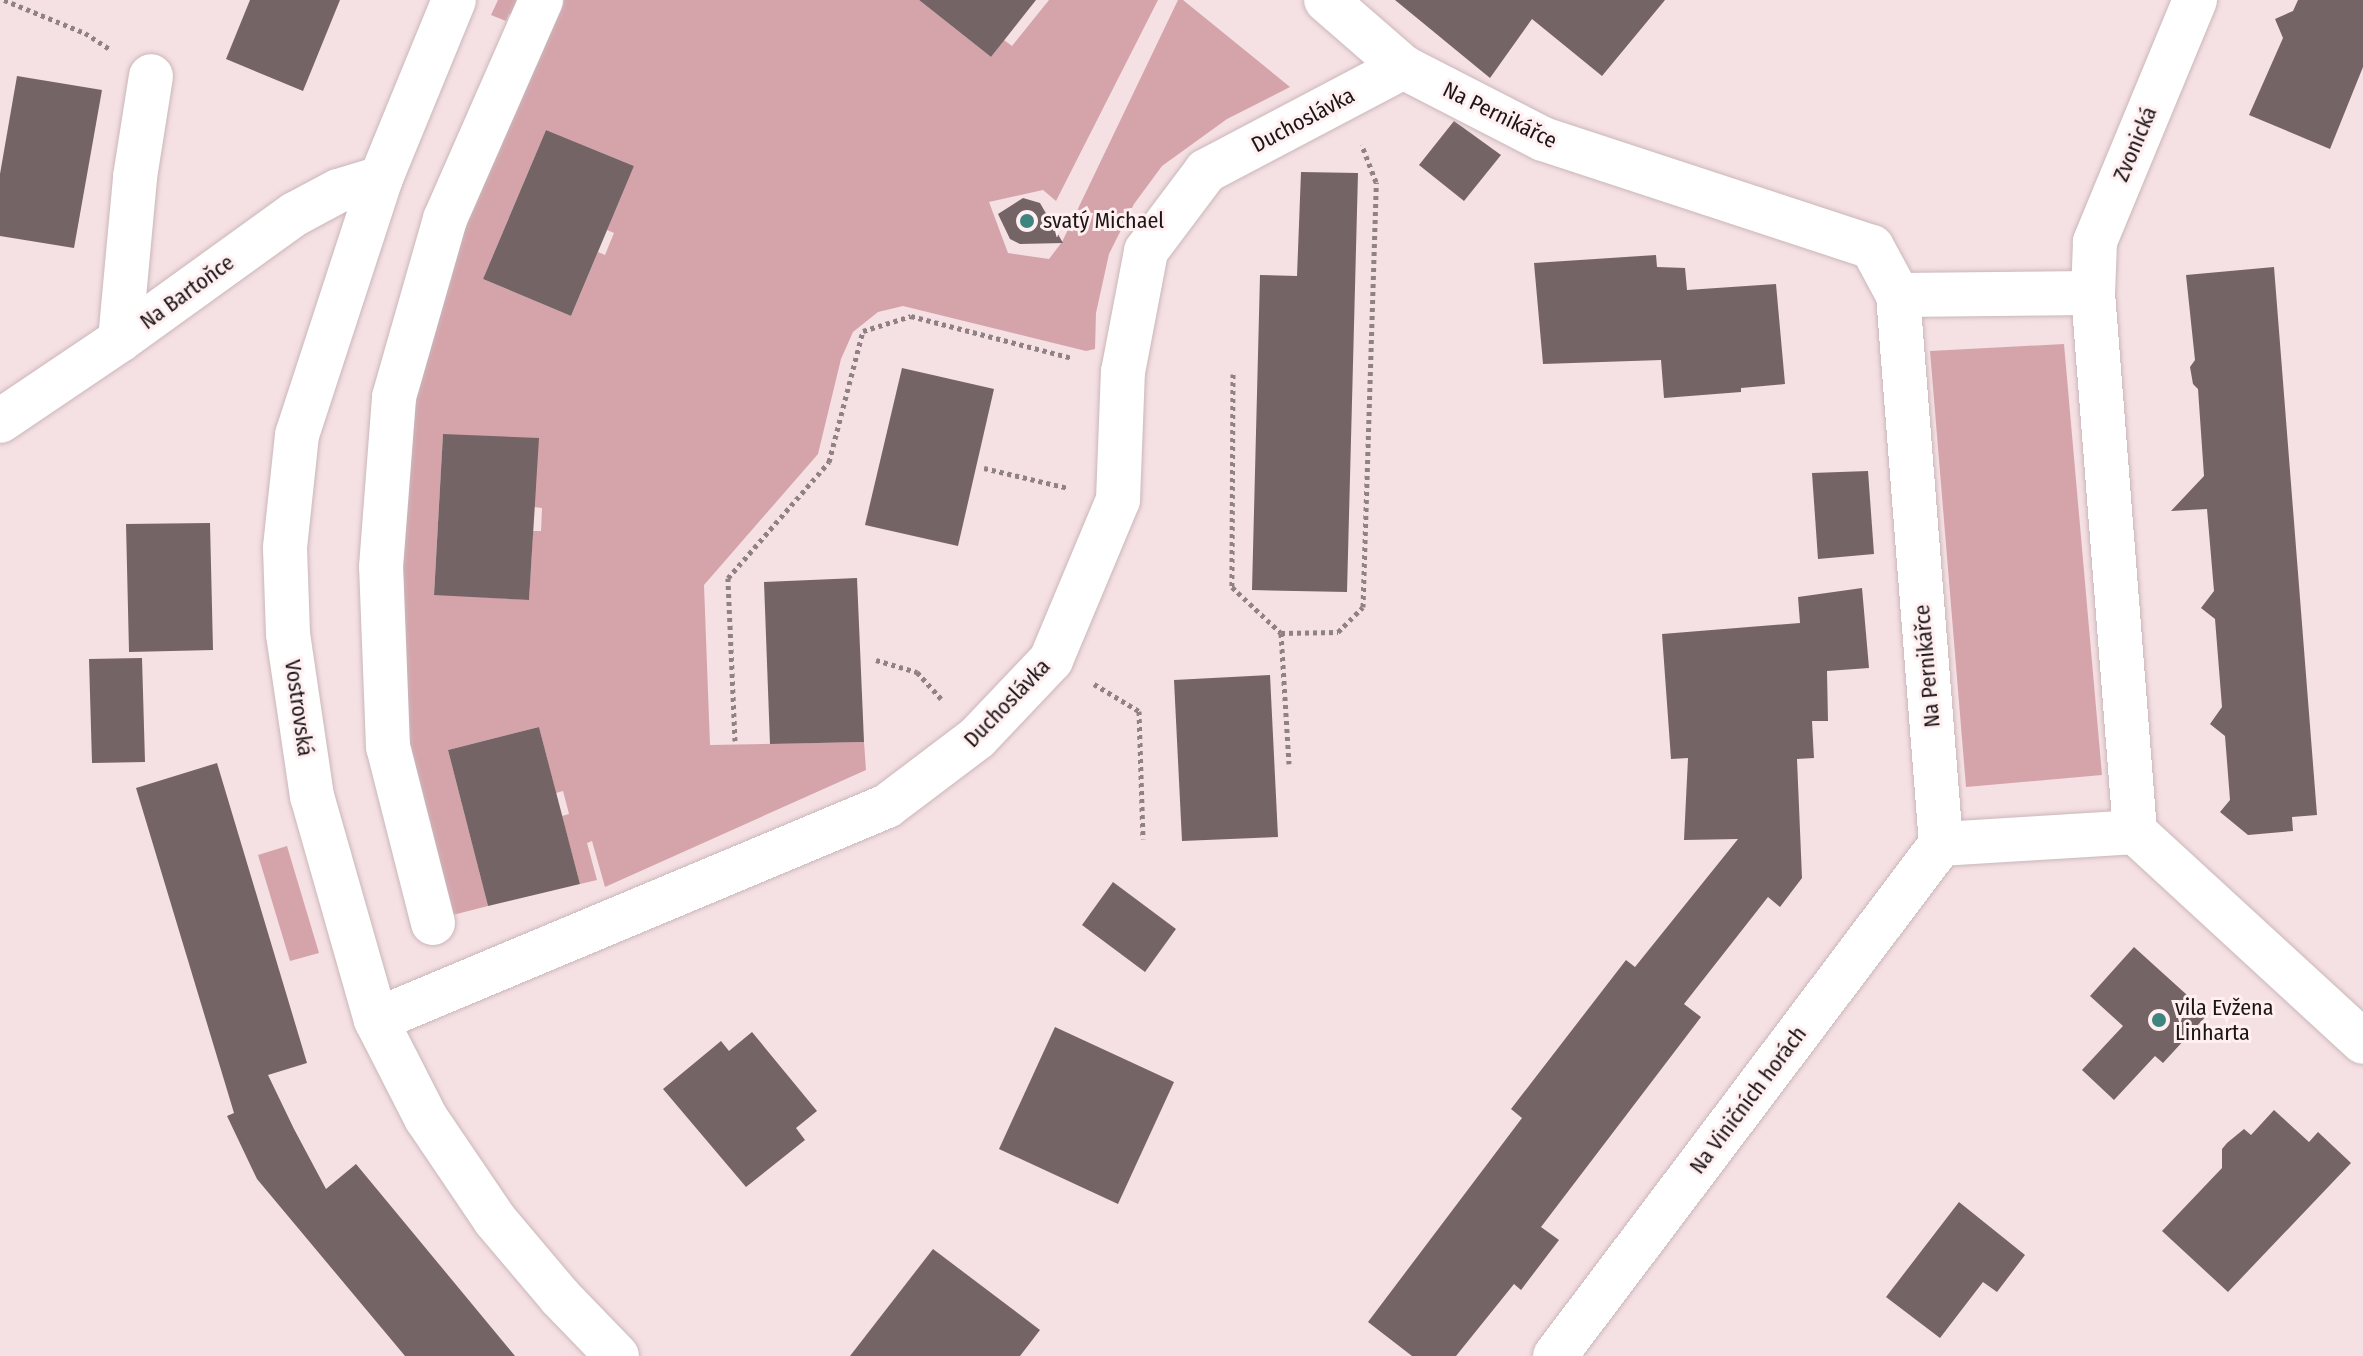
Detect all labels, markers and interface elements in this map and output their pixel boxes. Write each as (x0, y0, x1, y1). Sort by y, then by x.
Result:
street label: Na Pernikářce (1439, 76, 1561, 154)
street label: Duchoslávka (1247, 82, 1359, 158)
street label: Zvonická (2107, 103, 2163, 185)
place label: svatý Michael (1043, 208, 1164, 234)
marker: svatý Michael (1018, 212, 1036, 230)
street label: Na Bartoňce (135, 249, 239, 335)
street label: Na Pernikářce (1908, 603, 1946, 729)
street label: Duchoslávka (958, 653, 1056, 753)
street label: Vostrovská (279, 658, 319, 758)
place label: vila Evžena Linharta (2175, 994, 2273, 1046)
marker: vila Evžena Linharta (2150, 1011, 2168, 1029)
street label: Na Viničních horách (1684, 1021, 1812, 1179)

